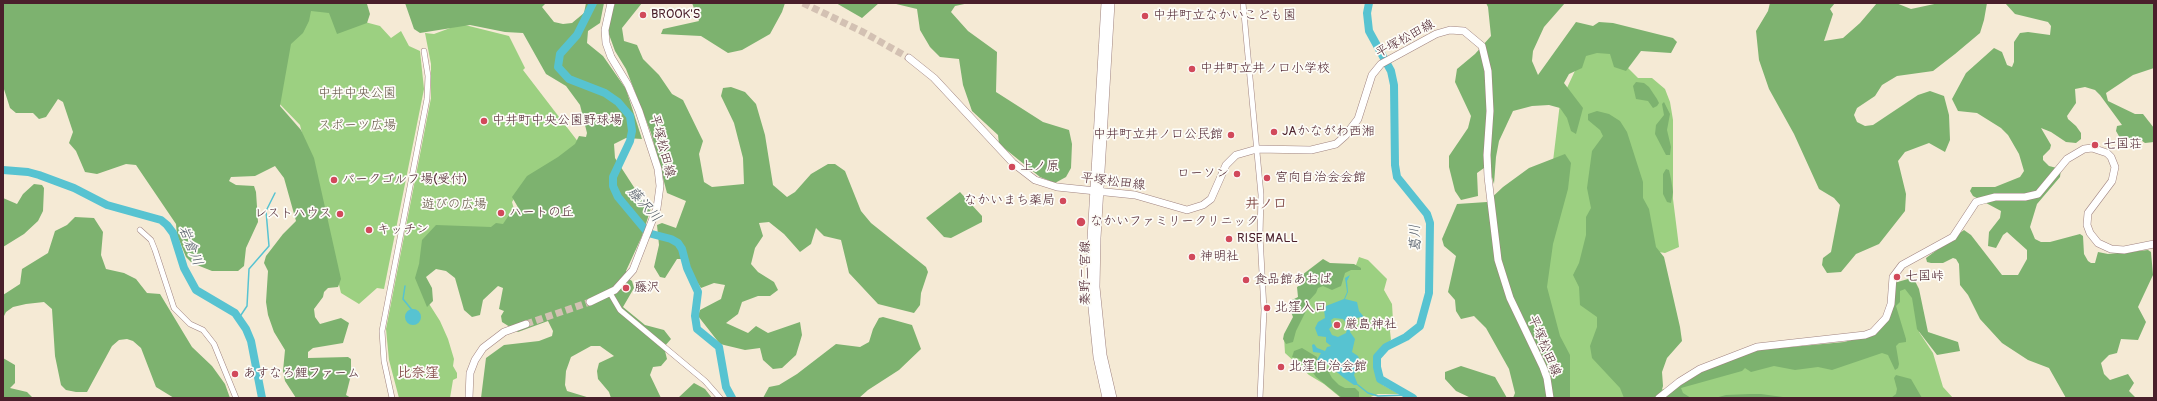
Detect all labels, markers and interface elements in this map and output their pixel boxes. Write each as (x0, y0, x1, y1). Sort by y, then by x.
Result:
place label: BROOK'S (651, 7, 700, 23)
place label: 中井町立なかいこども園 (1153, 8, 1296, 24)
marker: BROOK'S (638, 10, 648, 20)
marker: 中井町立なかいこども園 (1140, 11, 1150, 21)
street label: 平塚松田線 (1373, 16, 1437, 62)
place label: 中井町立井ノ口小学校 (1200, 61, 1330, 77)
marker: 中井町立井ノ口小学校 (1187, 64, 1197, 74)
park label: 中井中央公園 (318, 86, 396, 102)
place label: 中井町中央公園野球場 (492, 113, 622, 129)
street label: 平塚松田線 (646, 113, 678, 179)
marker: 中井町中央公園野球場 (479, 116, 489, 126)
park label: スポーツ広場 (318, 118, 396, 134)
place label: JAかながわ西湘 (1282, 124, 1375, 140)
place label: 中井町立井ノ口公民館 (1093, 127, 1223, 143)
marker: JAかながわ西湘 (1269, 127, 1279, 137)
marker: 中井町立井ノ口公民館 (1226, 130, 1236, 140)
place label: 七国荘 (2103, 137, 2142, 153)
marker: 七国荘 (2090, 140, 2100, 150)
place label: 上ノ原 (1020, 159, 1059, 175)
marker: 上ノ原 (1007, 162, 1017, 172)
place label: ローソン (1177, 166, 1229, 182)
marker: ローソン (1232, 169, 1242, 179)
street label: 平塚松田線 (1080, 170, 1146, 194)
place label: 宮向自治会会館 (1275, 170, 1366, 186)
place label: パークゴルフ場(受付) (342, 172, 468, 188)
marker: 宮向自治会会館 (1262, 173, 1272, 183)
marker: パークゴルフ場(受付) (329, 175, 339, 185)
water label: 藤沢川 (624, 184, 664, 226)
place label: なかいまち薬局 (964, 193, 1055, 209)
marker: なかいまち薬局 (1058, 196, 1068, 206)
district label: 井ノ口 (1245, 196, 1287, 212)
park label: 遊びの広場 (422, 197, 486, 213)
place label: ハートの丘 (509, 205, 574, 221)
place label: レストハウス (254, 206, 332, 222)
marker: ハートの丘 (496, 208, 506, 218)
marker: レストハウス (335, 209, 345, 219)
place label: なかいファミリークリニック (1090, 214, 1259, 230)
marker: なかいファミリークリニック (1075, 216, 1087, 228)
place label: キッチン (377, 222, 429, 238)
water label: 岩倉川 (174, 223, 206, 269)
water label: 葛川 (1407, 224, 1425, 252)
marker: キッチン (364, 225, 374, 235)
place label: RISE MALL (1237, 231, 1298, 247)
marker: RISE MALL (1224, 234, 1234, 244)
street label: 秦野二宮線 (1078, 241, 1094, 305)
place label: 神明社 (1200, 249, 1239, 265)
marker: 神明社 (1187, 252, 1197, 262)
place label: 七国峠 (1905, 269, 1944, 285)
place label: 食品館あおば (1254, 272, 1332, 288)
marker: 七国峠 (1892, 272, 1902, 282)
marker: 食品館あおば (1241, 275, 1251, 285)
place label: 藤沢 (634, 280, 660, 296)
marker: 藤沢 (621, 283, 631, 293)
place label: 北窪入口 (1275, 300, 1327, 316)
marker: 北窪入口 (1262, 303, 1272, 313)
street label: 平塚松田線 (1524, 313, 1564, 379)
place label: 厳島神社 (1345, 317, 1397, 333)
marker: 厳島神社 (1332, 320, 1342, 330)
place label: 北窪自治会館 (1289, 359, 1367, 375)
marker: 北窪自治会館 (1276, 362, 1286, 372)
district label: 比奈窪 (397, 365, 439, 381)
place label: あすなろ鯉ファーム (243, 366, 360, 382)
marker: あすなろ鯉ファーム (230, 369, 240, 379)

